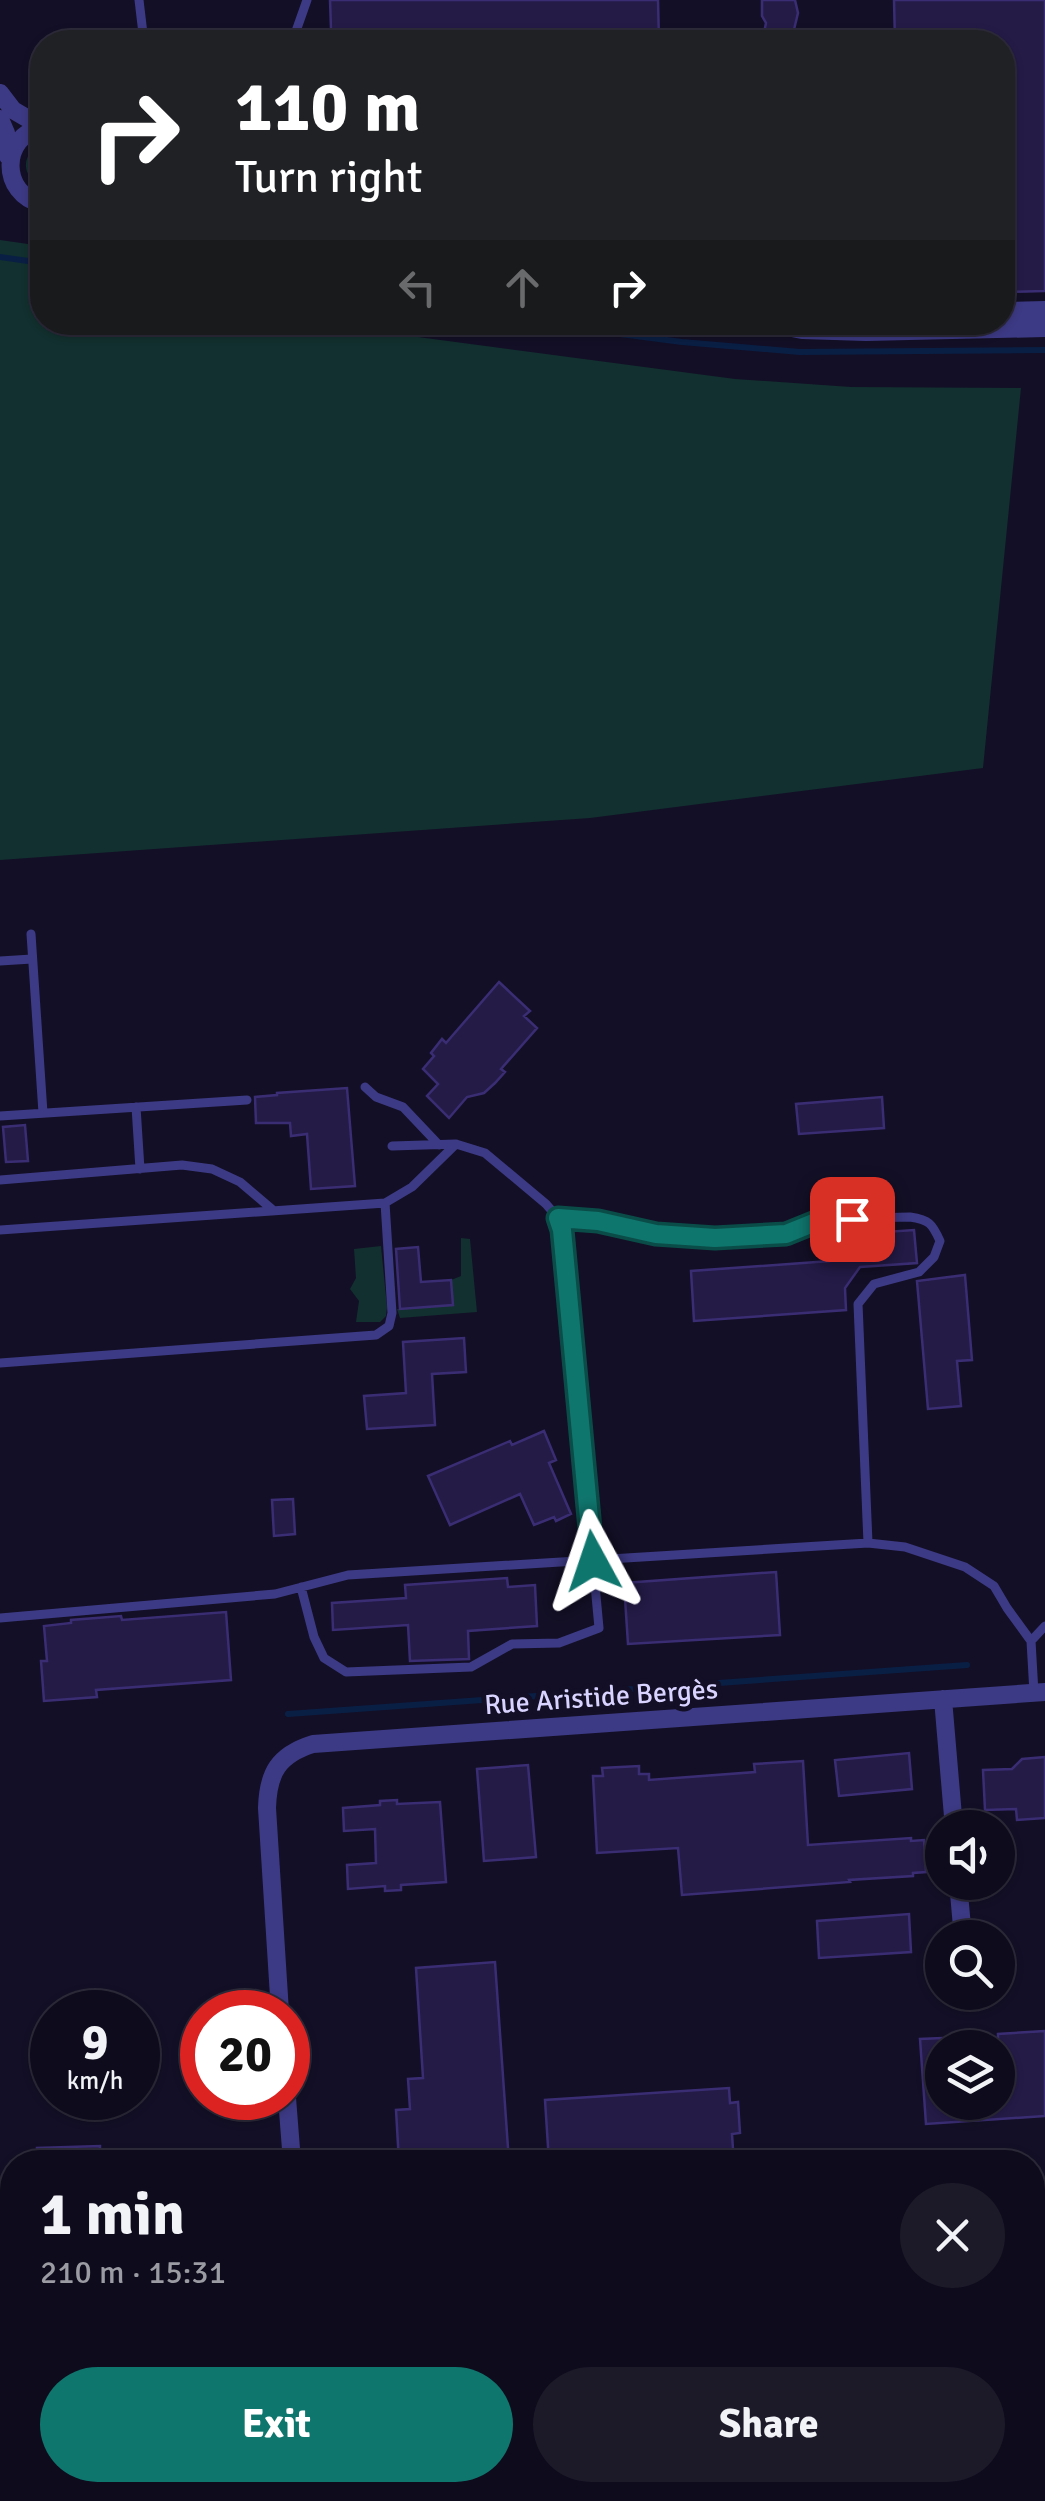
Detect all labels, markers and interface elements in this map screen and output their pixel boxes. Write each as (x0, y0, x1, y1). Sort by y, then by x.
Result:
text: 110 m (235, 64, 420, 150)
icon: right (70, 70, 200, 200)
text: Turn right (235, 150, 423, 205)
icon: left (390, 260, 445, 315)
icon: ahead (495, 260, 550, 315)
icon: right (600, 260, 655, 315)
pin (810, 1177, 895, 1262)
icon: arrive (825, 1192, 880, 1247)
position arrow (541, 1509, 645, 1613)
street label: Rue Aristide Bergès (483, 1672, 719, 1722)
map controls (925, 1810, 1015, 2120)
button: sound (925, 1810, 1015, 1900)
button: search (925, 1920, 1015, 2010)
speed limit sign: 20 (180, 1990, 310, 2120)
text: 9 (81, 2012, 109, 2074)
button: layers (925, 2030, 1015, 2120)
text: km/h (67, 2065, 123, 2096)
text: 1 min (40, 2178, 185, 2252)
button: close (900, 2183, 1005, 2288)
text: 210 m · 15:31 (40, 2253, 226, 2292)
button: Exit (40, 2367, 513, 2482)
button: Share (533, 2367, 1005, 2482)

